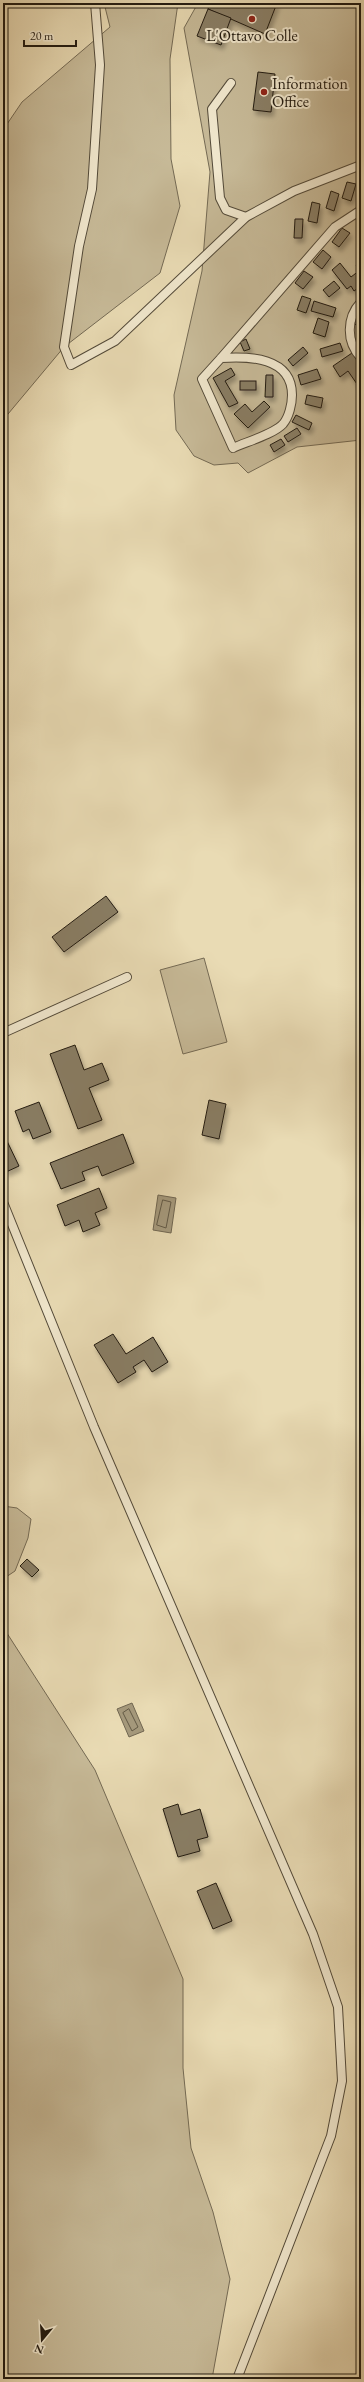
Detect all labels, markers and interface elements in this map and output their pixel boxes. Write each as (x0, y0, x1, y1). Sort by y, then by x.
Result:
marker: L'Ottavo Colle (247, 14, 257, 24)
scale bar (24, 22, 76, 48)
place label: L'Ottavo Colle (206, 25, 298, 46)
text: 20 m (30, 28, 54, 44)
place label: Information Office (272, 73, 349, 112)
marker: Information Office (259, 87, 269, 97)
north arrow (22, 2320, 62, 2360)
text: N (32, 2341, 45, 2358)

